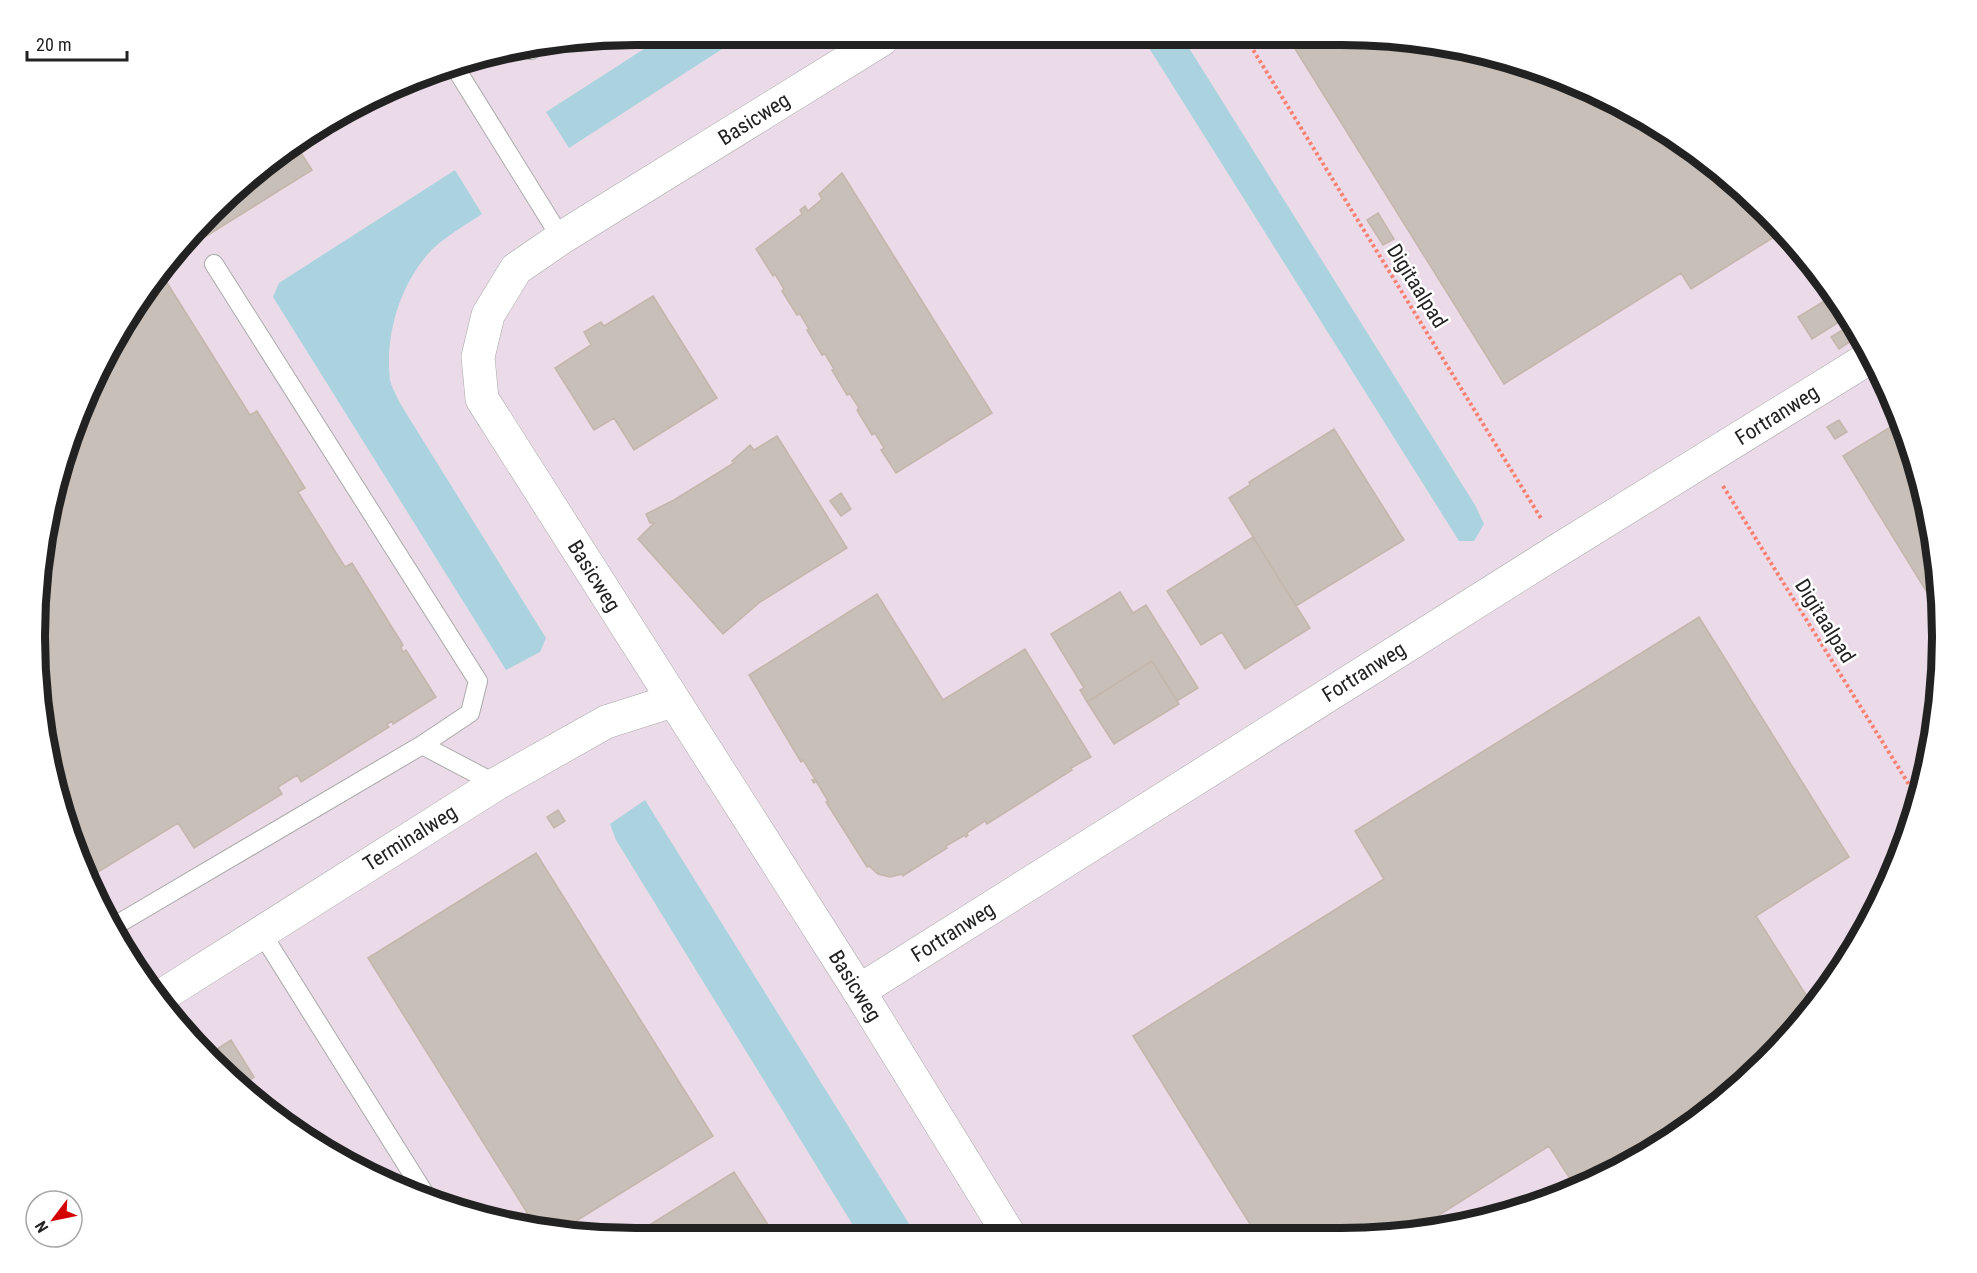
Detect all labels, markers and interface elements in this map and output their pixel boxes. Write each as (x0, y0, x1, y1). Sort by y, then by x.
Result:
scale bar (27, 24, 128, 62)
text: 20 m (36, 34, 71, 55)
street label: Basicweg (714, 88, 794, 150)
street label: Digitaalpad (1382, 240, 1452, 332)
street label: Fortranweg (1731, 380, 1823, 450)
street label: Basicweg (563, 536, 625, 616)
street label: Digitaalpad (1790, 575, 1860, 667)
street label: Fortranweg (1318, 637, 1410, 707)
street label: Terminalweg (359, 800, 461, 876)
street label: Fortranweg (907, 897, 999, 967)
street label: Basicweg (824, 946, 886, 1026)
north arrow (24, 1189, 84, 1249)
text: N (31, 1217, 52, 1236)

